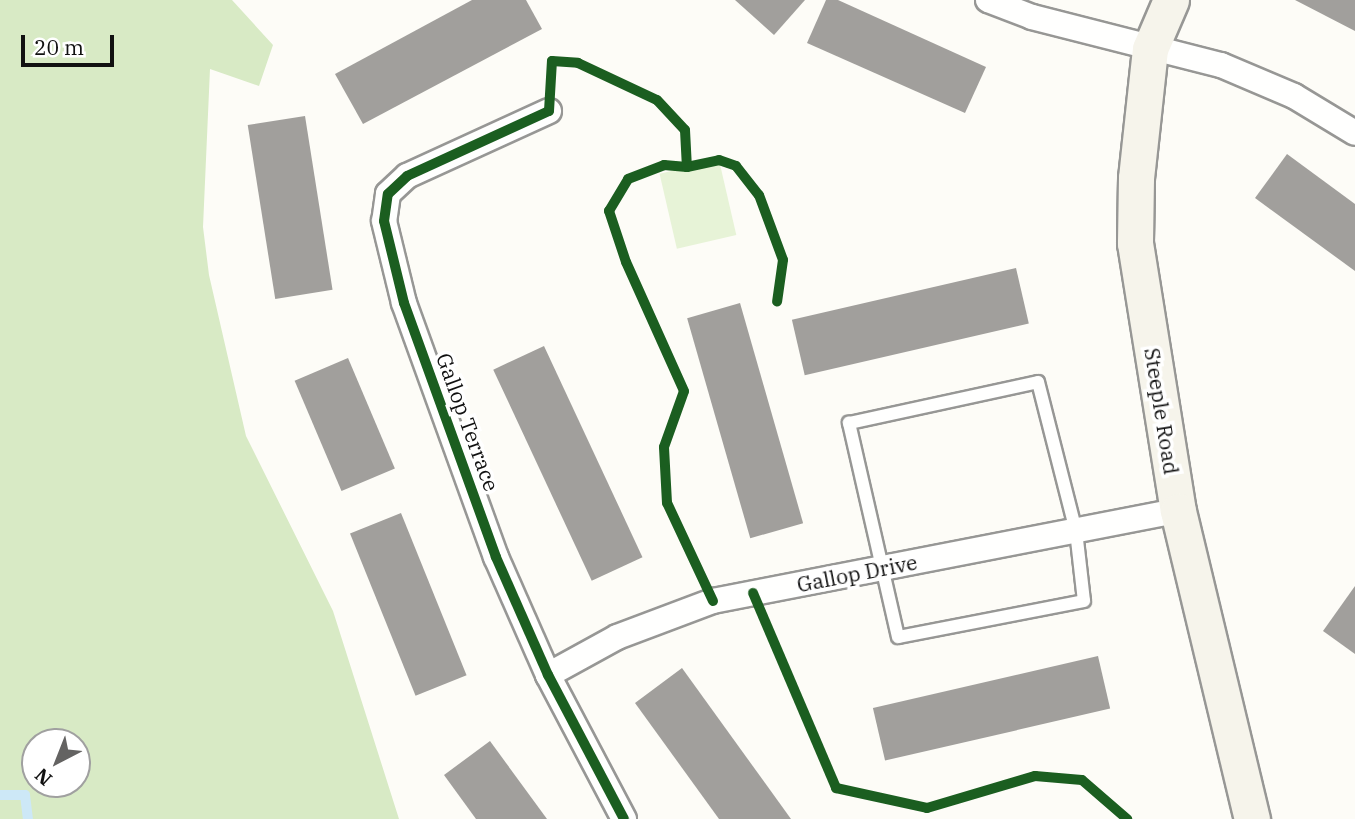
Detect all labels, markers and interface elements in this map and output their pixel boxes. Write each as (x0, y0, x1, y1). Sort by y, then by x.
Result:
scale bar (24, 21, 117, 65)
text: 20 m (34, 33, 84, 61)
street label: Steeple Road (1140, 346, 1184, 476)
street label: Gallop Terrace (431, 350, 505, 494)
street label: Gallop Drive (795, 549, 919, 597)
north arrow (21, 728, 91, 798)
text: N (30, 763, 57, 791)

